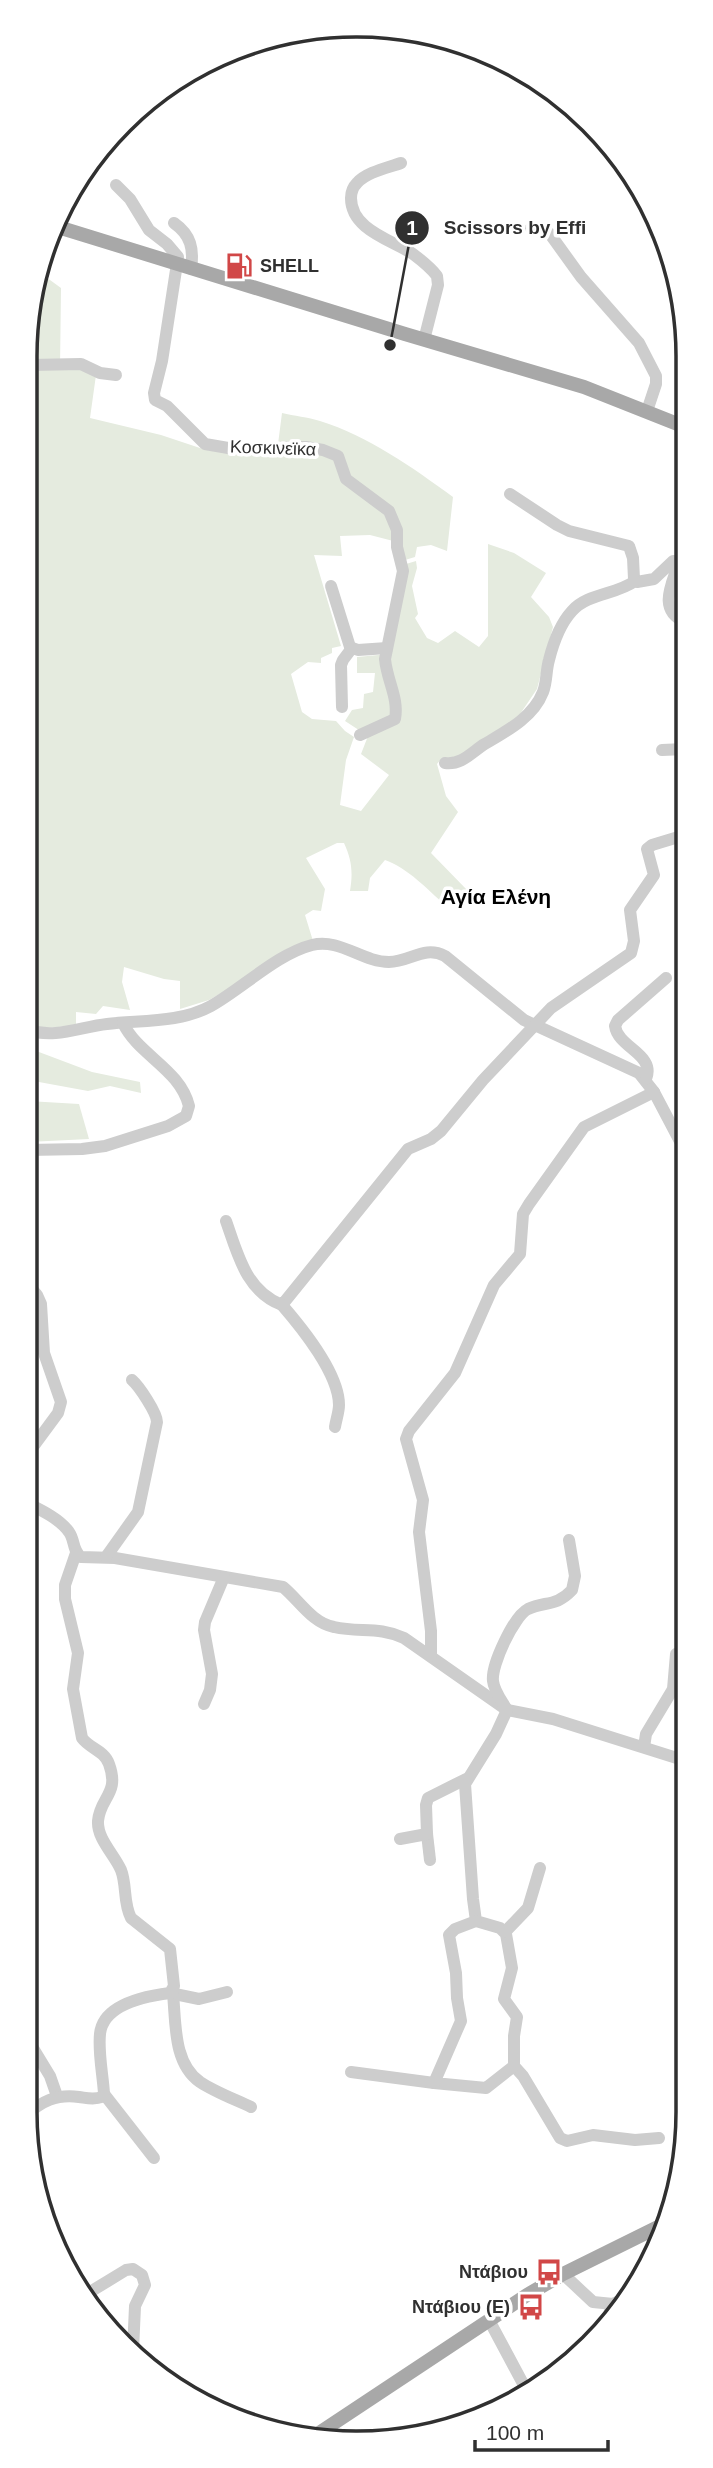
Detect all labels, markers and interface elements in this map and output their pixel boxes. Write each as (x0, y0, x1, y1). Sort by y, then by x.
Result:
callout: Scissors by Effi (394, 208, 600, 248)
text: 1 (406, 216, 418, 239)
text: Scissors by Effi (444, 217, 586, 238)
fuel station icon: SHELL (224, 251, 254, 281)
place label: SHELL (260, 256, 319, 276)
street label: Κοσκινεϊκα (230, 437, 316, 459)
district label: Αγία Ελένη (441, 885, 551, 908)
bus stop icon: Ντάβιου (534, 2257, 564, 2287)
place label: Ντάβιου (459, 2262, 528, 2282)
bus stop icon: Ντάβιου (E) (516, 2292, 546, 2322)
place label: Ντάβιου (E) (412, 2297, 510, 2317)
scale bar (475, 2408, 608, 2452)
text: 100 m (486, 2421, 544, 2444)

